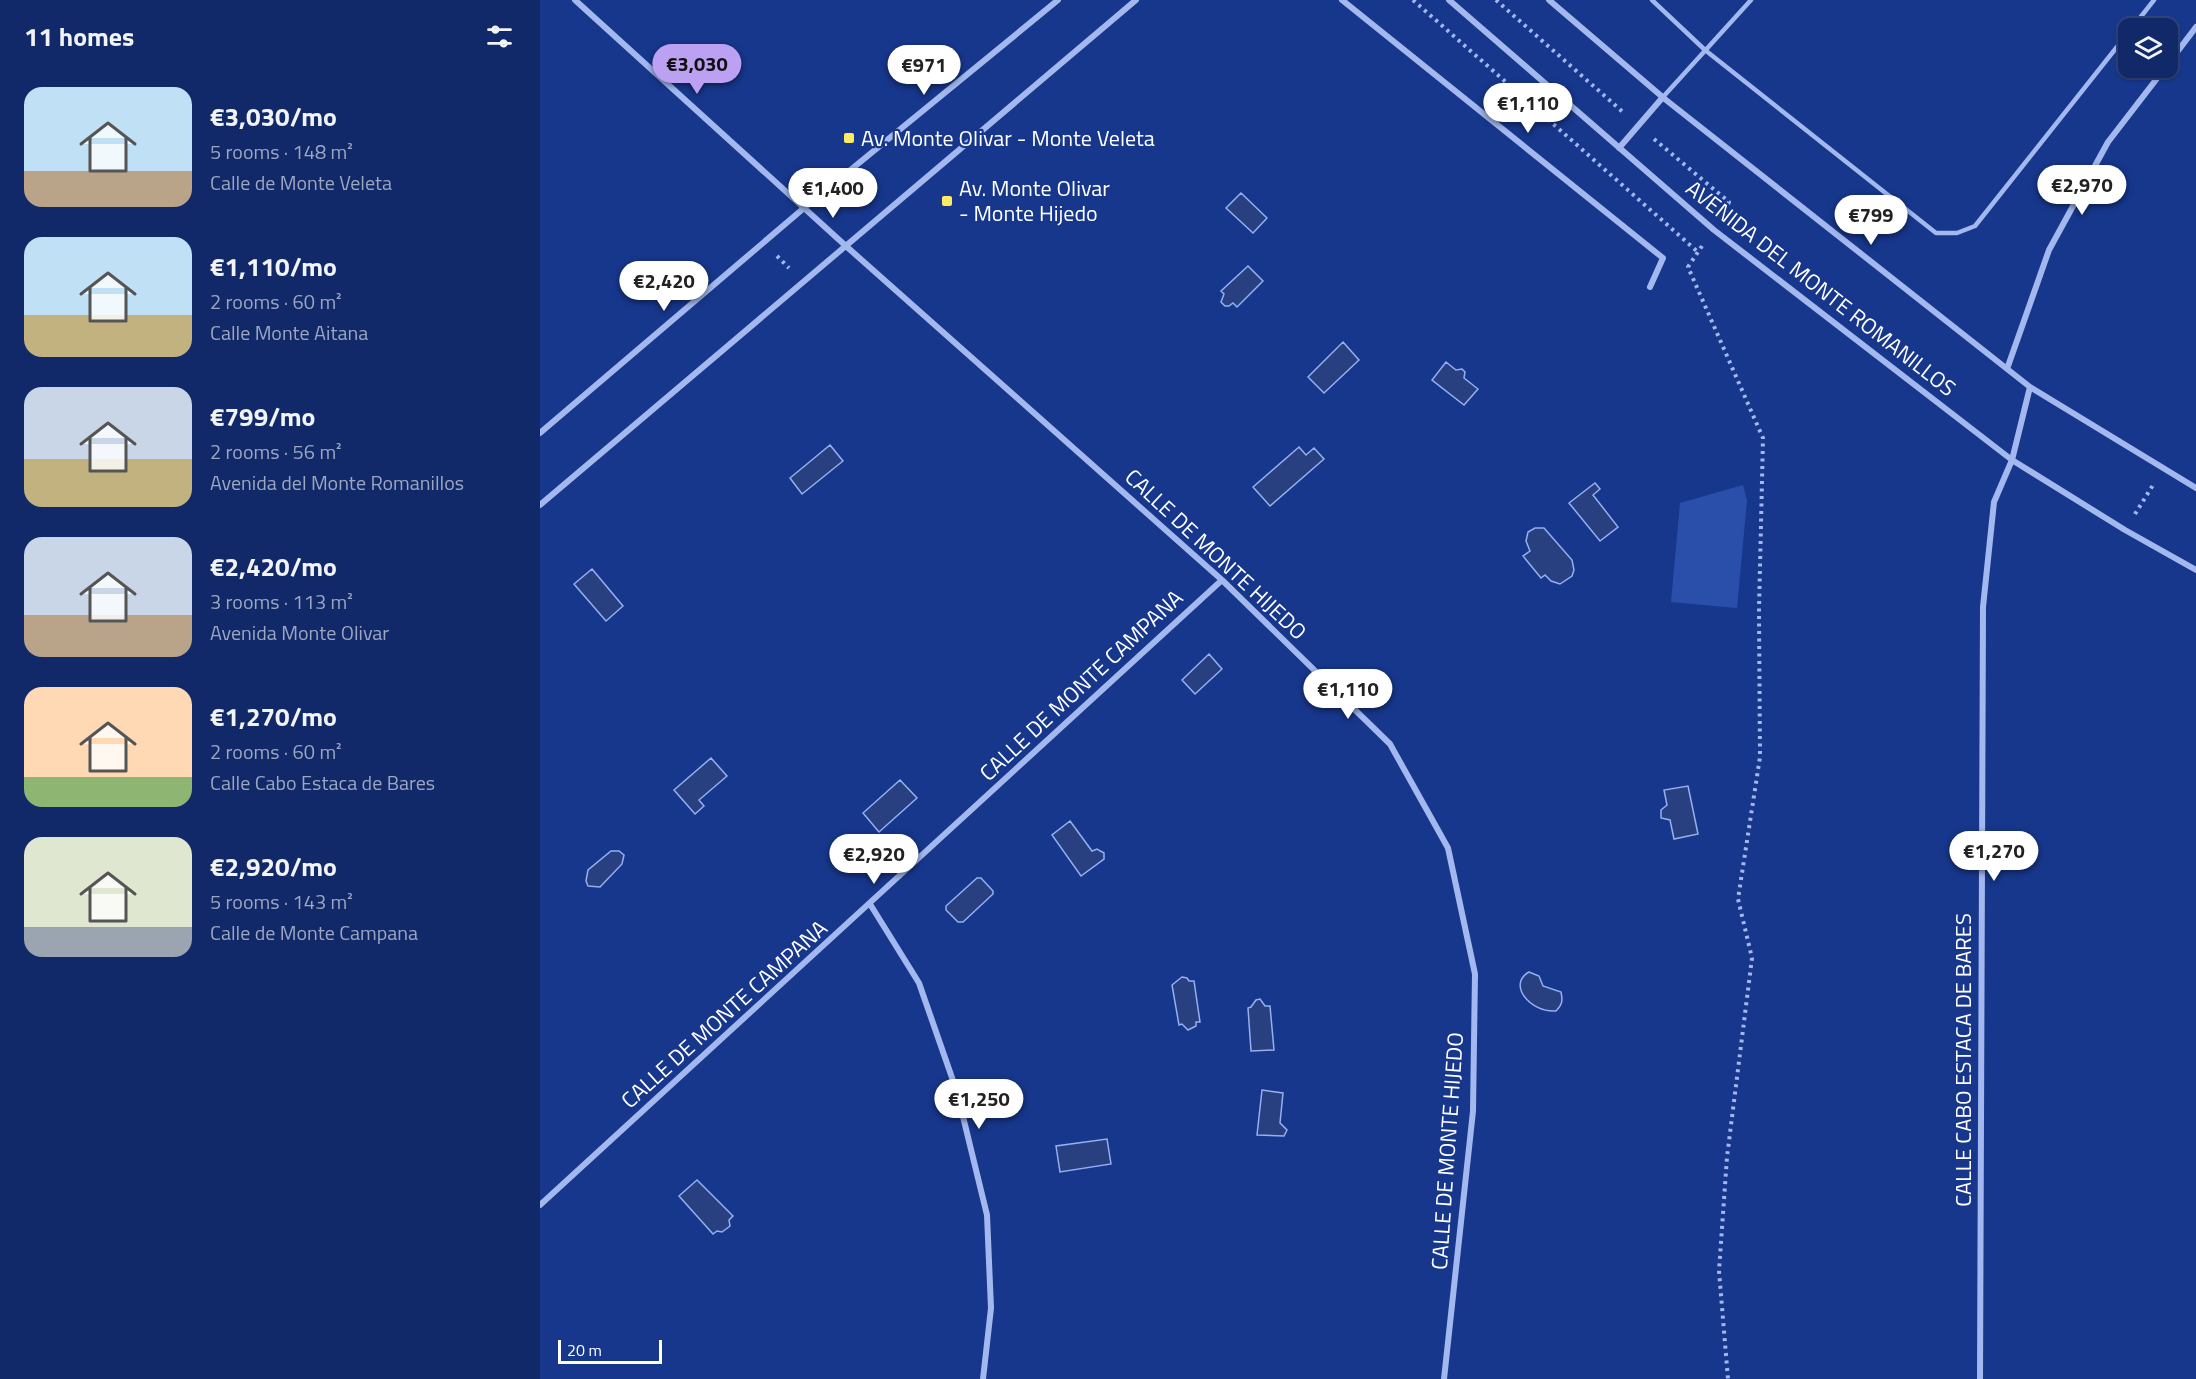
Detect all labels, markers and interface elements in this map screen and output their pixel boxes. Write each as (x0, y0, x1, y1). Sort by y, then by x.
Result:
text: 11 homes (24, 17, 134, 56)
map controls (2118, 18, 2178, 78)
button: layers (2118, 18, 2178, 78)
icon: filters (483, 20, 516, 53)
pin: €3,030 (648, 44, 746, 95)
pin: €971 (888, 45, 960, 96)
text: €3,030 (666, 48, 728, 79)
text: €971 (902, 49, 946, 80)
pin: €1,110 (1479, 83, 1577, 134)
text: €1,110 (1497, 87, 1559, 118)
text: €3,030/mo (210, 97, 337, 136)
icon: home (72, 111, 144, 183)
place label: Av. Monte Olivar - Monte Veleta (861, 121, 1155, 155)
marker: Av. Monte Olivar - Monte Veleta (842, 131, 856, 145)
text: 5 rooms · 148 m² (210, 136, 353, 167)
pin: €2,970 (2033, 165, 2131, 216)
text: Calle de Monte Veleta (210, 167, 392, 198)
pin: €1,400 (784, 168, 882, 219)
text: €2,970 (2051, 169, 2113, 200)
place label: Av. Monte Olivar - Monte Hijedo (959, 171, 1110, 230)
text: €1,400 (802, 172, 864, 203)
street label: AVENIDA DEL MONTE ROMANILLOS (1679, 172, 1963, 404)
marker: Av. Monte Olivar - Monte Hijedo (940, 194, 954, 208)
pin: €799 (1835, 195, 1907, 246)
text: €799 (1849, 199, 1893, 230)
text: €1,110/mo (210, 247, 337, 286)
icon: home (72, 261, 144, 333)
pin: €2,420 (615, 261, 713, 312)
text: €2,420 (633, 265, 695, 296)
text: 2 rooms · 60 m² (210, 286, 342, 317)
text: Calle Monte Aitana (210, 317, 368, 348)
text: €799/mo (210, 397, 315, 436)
icon: home (72, 411, 144, 483)
text: 2 rooms · 56 m² (210, 436, 342, 467)
street label: CALLE DE MONTE HIJEDO (1117, 460, 1315, 648)
text: Avenida del Monte Romanillos (210, 467, 464, 498)
text: €2,420/mo (210, 547, 337, 586)
icon: home (72, 561, 144, 633)
street label: CALLE DE MONTE CAMPANA (971, 581, 1191, 789)
text: 3 rooms · 113 m² (210, 586, 353, 617)
text: Avenida Monte Olivar (210, 617, 389, 648)
pin: €1,110 (1299, 669, 1397, 720)
text: €1,110 (1317, 673, 1379, 704)
text: €1,270/mo (210, 697, 337, 736)
icon: home (72, 711, 144, 783)
text: 2 rooms · 60 m² (210, 736, 342, 767)
text: Calle Cabo Estaca de Bares (210, 767, 435, 798)
pin: €1,270 (1945, 831, 2043, 882)
pin: €2,920 (825, 834, 923, 885)
text: €1,270 (1963, 835, 2025, 866)
text: €2,920 (843, 838, 905, 869)
text: €2,920/mo (210, 847, 337, 886)
icon: home (72, 861, 144, 933)
text: 5 rooms · 143 m² (210, 886, 353, 917)
street label: CALLE DE MONTE CAMPANA (613, 912, 835, 1116)
street label: CALLE CABO ESTACA DE BARES (1946, 913, 1980, 1207)
text: Calle de Monte Campana (210, 917, 418, 948)
street label: CALLE DE MONTE HIJEDO (1422, 1031, 1472, 1271)
pin: €1,250 (930, 1079, 1028, 1130)
text: €1,250 (948, 1083, 1010, 1114)
scale bar (558, 1337, 662, 1364)
text: 20 m (567, 1338, 602, 1362)

